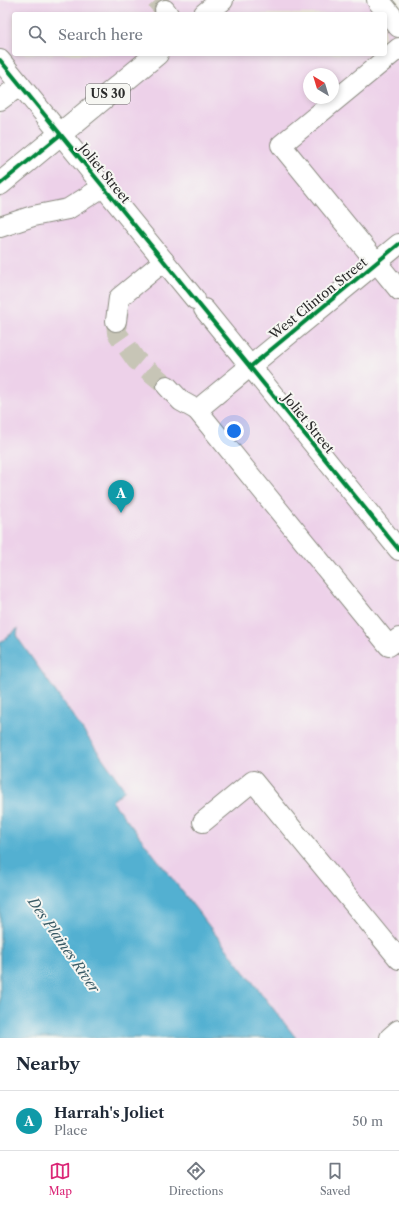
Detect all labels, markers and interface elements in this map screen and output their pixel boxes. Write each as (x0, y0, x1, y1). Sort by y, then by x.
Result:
search box (12, 12, 387, 56)
icon: search (26, 23, 48, 45)
text: Search here (58, 25, 143, 44)
north arrow (303, 68, 339, 104)
road number: US 30 (86, 84, 130, 104)
street label: Joliet Street (75, 138, 134, 206)
street label: West Clinton Street (265, 253, 370, 343)
street label: Joliet Street (279, 388, 338, 456)
your location (224, 421, 244, 441)
pin: A (108, 480, 134, 513)
water label: Des Plaines River (24, 893, 105, 998)
text: Nearby (16, 1054, 80, 1074)
text: Harrah's Joliet (54, 1103, 164, 1122)
text: A (24, 1113, 34, 1129)
text: 50 m (352, 1113, 383, 1129)
text: Place (54, 1122, 87, 1138)
tab: Map (48, 1160, 72, 1198)
tab: Directions (169, 1160, 223, 1198)
tab: Saved (320, 1160, 351, 1198)

